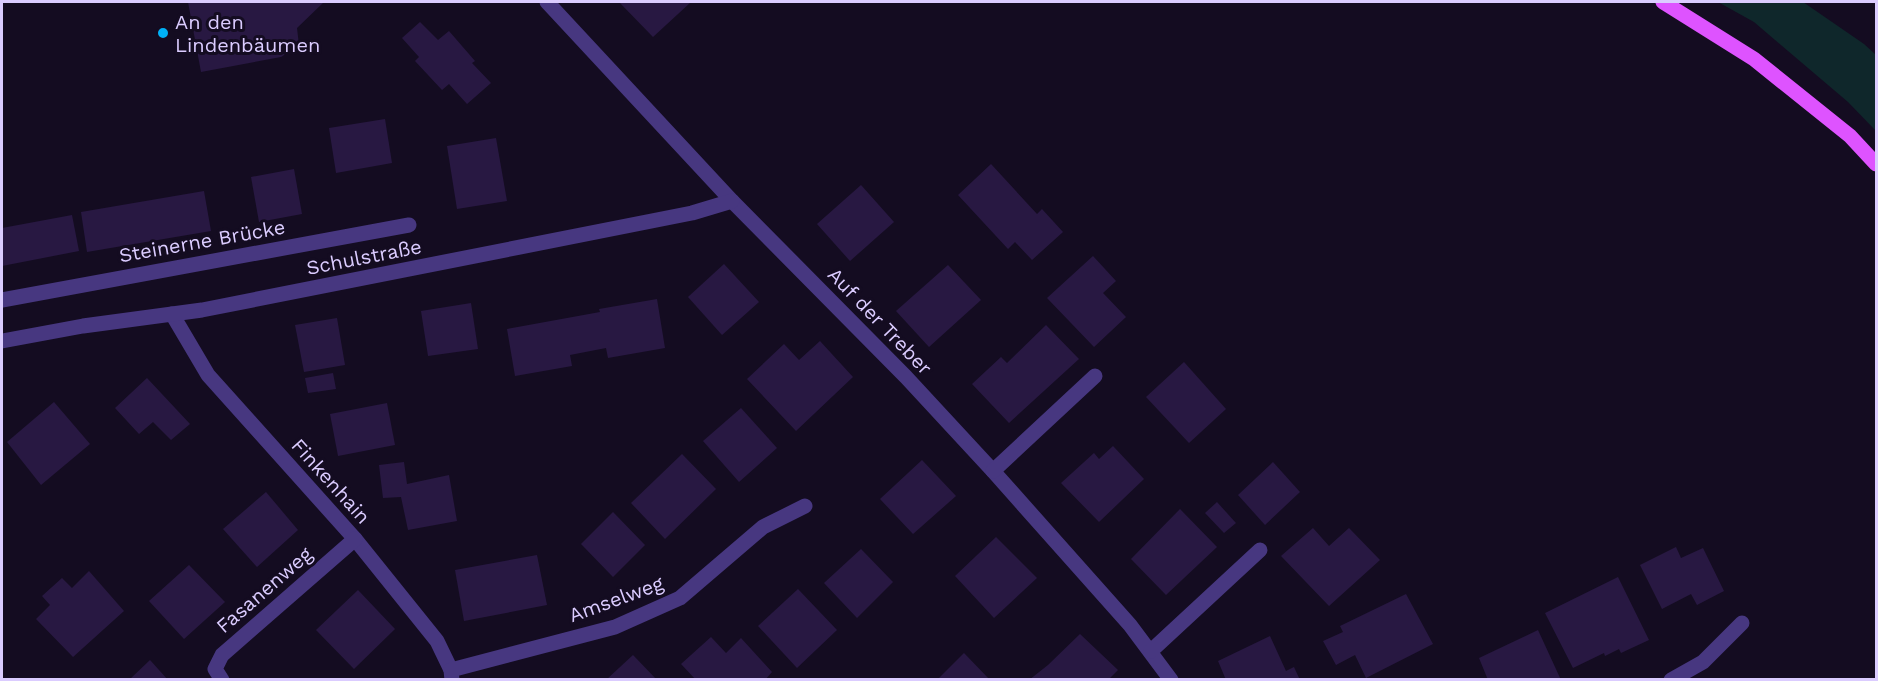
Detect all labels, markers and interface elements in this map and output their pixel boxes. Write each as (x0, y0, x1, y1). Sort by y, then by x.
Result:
place label: An den Lindenbäumen (175, 10, 320, 57)
marker: An den Lindenbäumen (156, 26, 170, 40)
street label: Steinerne Brücke (117, 215, 287, 267)
street label: Schulstraße (304, 234, 424, 280)
street label: Auf der Treber (823, 262, 937, 380)
street label: Finkenhain (287, 434, 375, 528)
street label: Fasanenweg (211, 542, 317, 638)
street label: Amselweg (566, 571, 667, 627)

